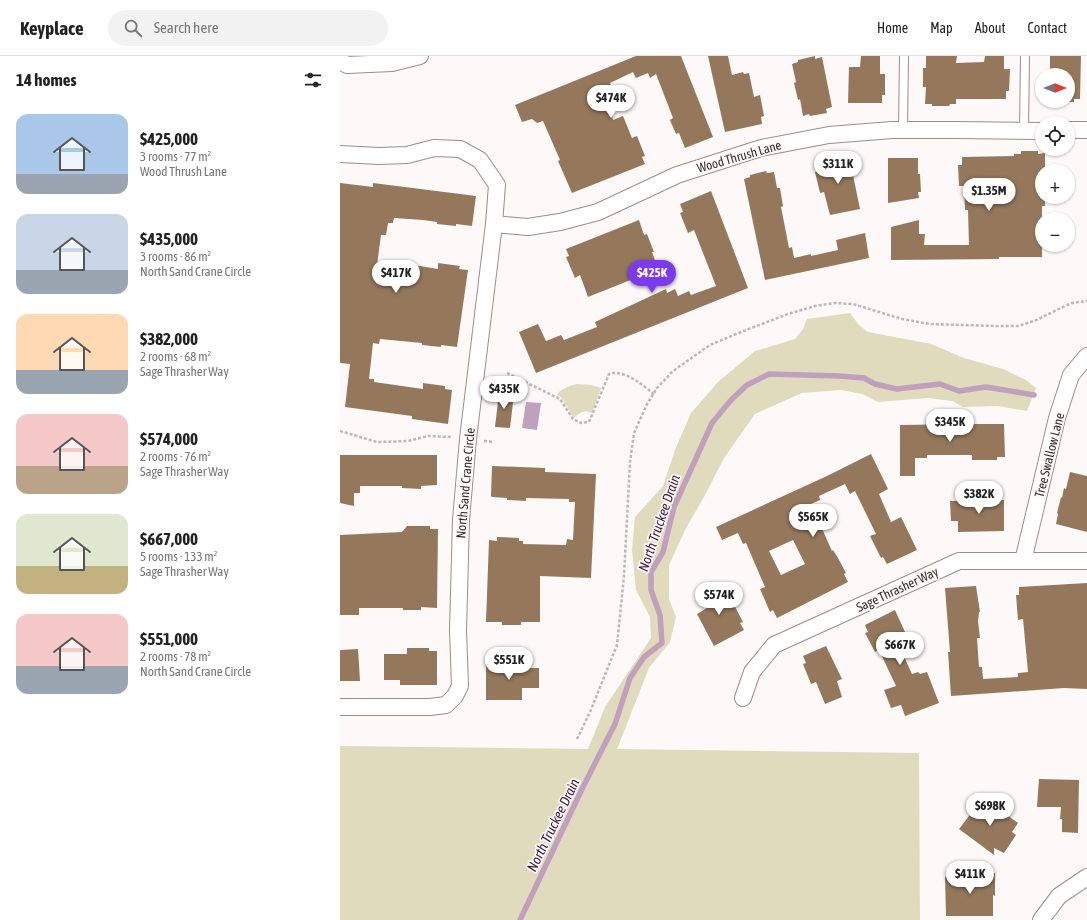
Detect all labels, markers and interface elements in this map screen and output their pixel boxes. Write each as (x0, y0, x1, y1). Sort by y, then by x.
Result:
search box (108, 10, 388, 46)
text: Keyplace (20, 17, 84, 39)
icon: search (122, 17, 144, 39)
text: Search here (154, 19, 218, 36)
text: Home (877, 20, 908, 36)
text: Map (930, 20, 953, 36)
text: About (975, 20, 1006, 36)
text: Contact (1028, 20, 1067, 36)
north arrow (1035, 68, 1075, 108)
map controls (1035, 68, 1075, 252)
icon: filters (302, 69, 324, 91)
text: 14 homes (16, 70, 77, 90)
pin: $474K (583, 85, 639, 119)
text: $474K (596, 90, 626, 105)
button: locate (1035, 116, 1075, 156)
text: $425,000 (140, 129, 198, 149)
icon: home (48, 130, 96, 178)
street label: Wood Thrush Lane (695, 137, 783, 176)
text: 3 rooms · 77 m² (140, 149, 211, 164)
pin: $311K (810, 151, 866, 185)
text: $311K (823, 156, 853, 171)
text: Wood Thrush Lane (140, 164, 227, 179)
button: + (1035, 164, 1075, 204)
pin: $1.35M (956, 178, 1022, 212)
text: $1.35M (972, 183, 1006, 198)
button: − (1035, 212, 1075, 252)
text: $435,000 (140, 229, 198, 249)
icon: home (48, 230, 96, 278)
text: 3 rooms · 86 m² (140, 249, 211, 264)
pin: $417K (368, 260, 424, 294)
pin: $425K (624, 260, 680, 294)
text: North Sand Crane Circle (140, 264, 251, 279)
text: $417K (381, 265, 411, 280)
text: $425K (637, 265, 667, 280)
text: $382,000 (140, 329, 198, 349)
icon: home (48, 330, 96, 378)
text: 2 rooms · 68 m² (140, 349, 211, 364)
text: Sage Thrasher Way (140, 364, 229, 379)
pin: $435K (476, 376, 532, 410)
text: $435K (489, 381, 519, 396)
pin: $345K (922, 409, 978, 443)
street label: Tree Swallow Lane (1032, 411, 1067, 499)
text: $345K (935, 414, 965, 429)
street label: North Sand Crane Circle (453, 427, 478, 539)
text: $574,000 (140, 429, 198, 449)
icon: home (48, 430, 96, 478)
text: 2 rooms · 76 m² (140, 449, 211, 464)
text: Sage Thrasher Way (140, 464, 229, 479)
water label: North Truckee Drain (635, 472, 683, 573)
pin: $382K (951, 481, 1007, 515)
text: $382K (964, 486, 994, 501)
pin: $565K (785, 504, 841, 538)
text: $565K (798, 509, 828, 524)
text: $667,000 (140, 529, 198, 549)
icon: home (48, 530, 96, 578)
text: 5 rooms · 133 m² (140, 549, 217, 564)
text: Sage Thrasher Way (140, 564, 229, 579)
street label: Sage Thrasher Way (854, 564, 941, 615)
pin: $574K (691, 582, 747, 616)
text: $574K (704, 587, 734, 602)
text: $551,000 (140, 629, 198, 649)
icon: home (48, 630, 96, 678)
pin: $667K (872, 632, 928, 666)
text: $667K (885, 637, 915, 652)
pin: $551K (481, 647, 537, 681)
text: 2 rooms · 78 m² (140, 649, 211, 664)
text: $551K (494, 652, 524, 667)
text: North Sand Crane Circle (140, 664, 251, 679)
water label: North Truckee Drain (524, 776, 582, 874)
pin: $698K (962, 793, 1018, 827)
text: $698K (975, 798, 1005, 813)
pin: $411K (942, 861, 998, 895)
text: $411K (955, 866, 985, 881)

